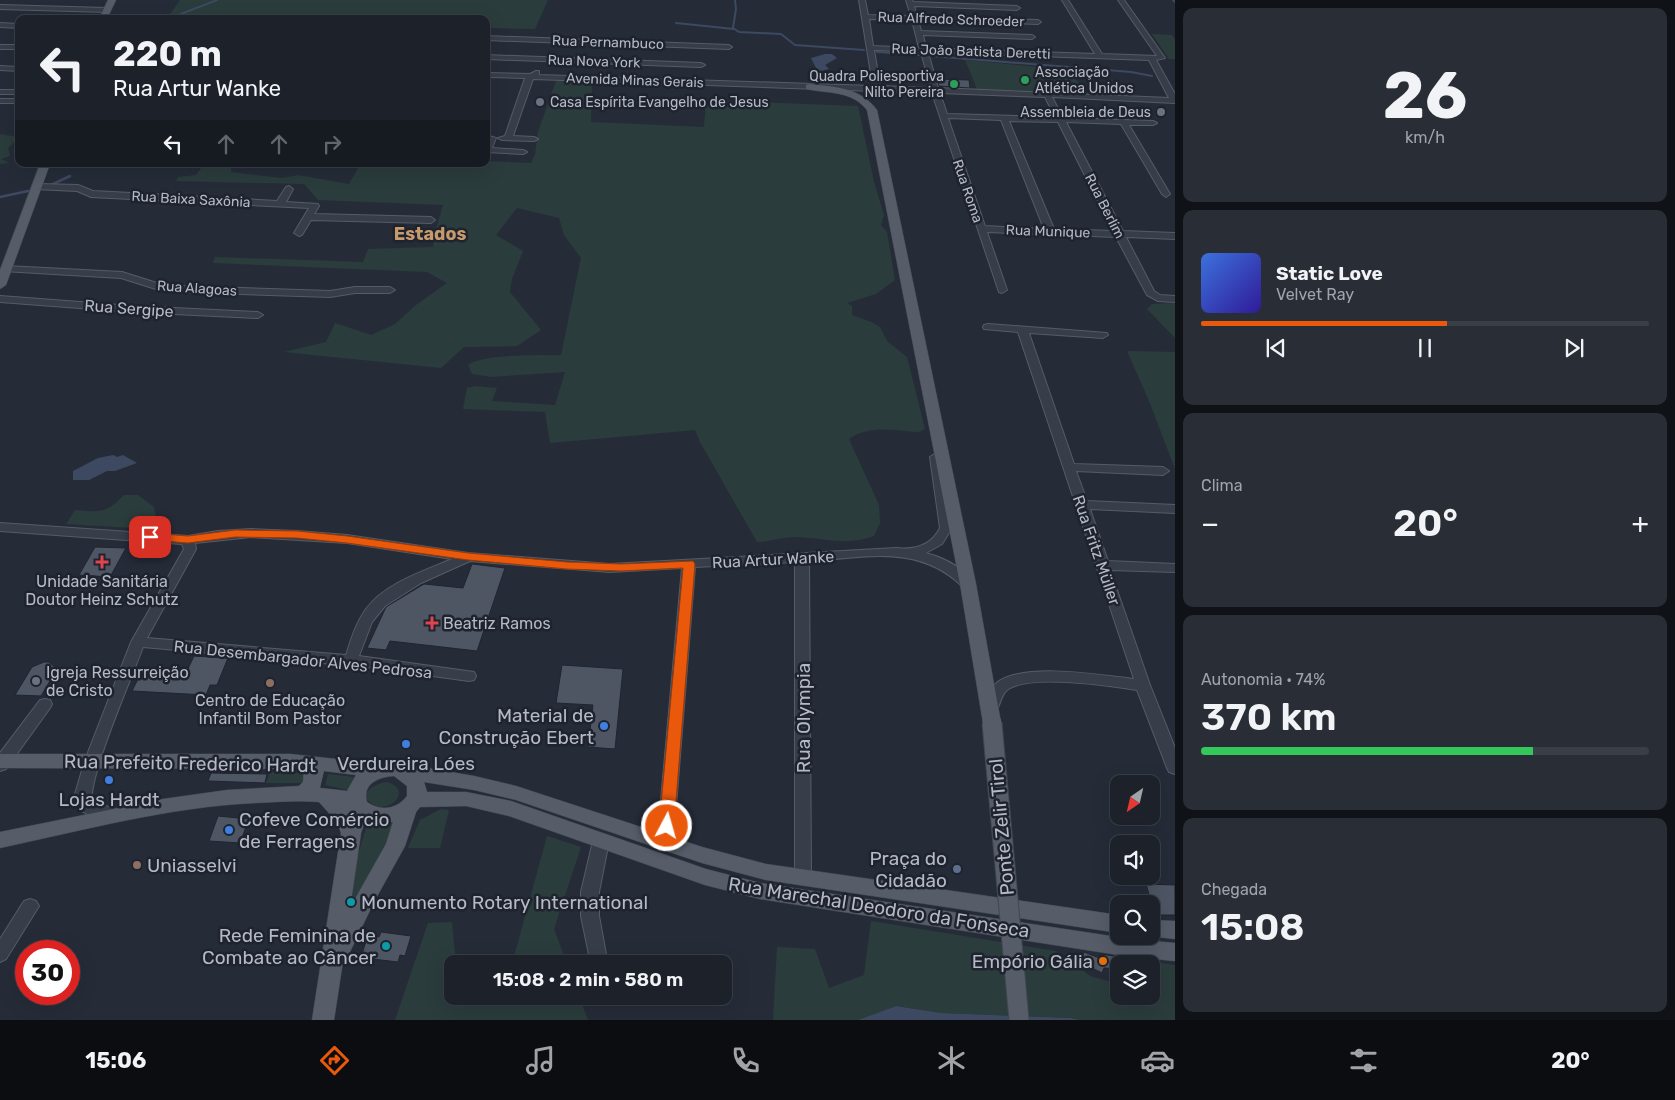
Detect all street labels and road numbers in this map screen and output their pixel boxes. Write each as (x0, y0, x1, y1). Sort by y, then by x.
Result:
street label: Rua Alfredo Schroeder (877, 8, 1025, 31)
street label: Rua Pernambuco (552, 32, 664, 53)
street label: Rua João Batista Deretti (891, 40, 1051, 63)
street label: Rua Nova York (547, 51, 641, 72)
street label: Avenida Minas Gerais (566, 70, 704, 91)
street label: Rua Roma (949, 157, 986, 225)
street label: Rua Berlim (1081, 171, 1128, 242)
street label: Rua Baixa Saxônia (131, 188, 251, 211)
street label: Rua Munique (1005, 222, 1091, 241)
street label: Rua Alagoas (156, 277, 238, 300)
street label: Rua Sergipe (84, 296, 174, 321)
street label: Rua Fritz Müller (1069, 493, 1124, 608)
street label: Rua Artur Wanke (711, 547, 835, 572)
street label: Rua Desembargador Alves Pedrosa (173, 636, 433, 683)
street label: Rua Olympia (792, 663, 815, 773)
street label: Rua Prefeito Frederico Hardt (64, 750, 317, 777)
street label: Ponte Zelir Tirol (984, 758, 1019, 896)
street label: Rua Marechal Deodoro da Fonseca (727, 872, 1031, 943)

